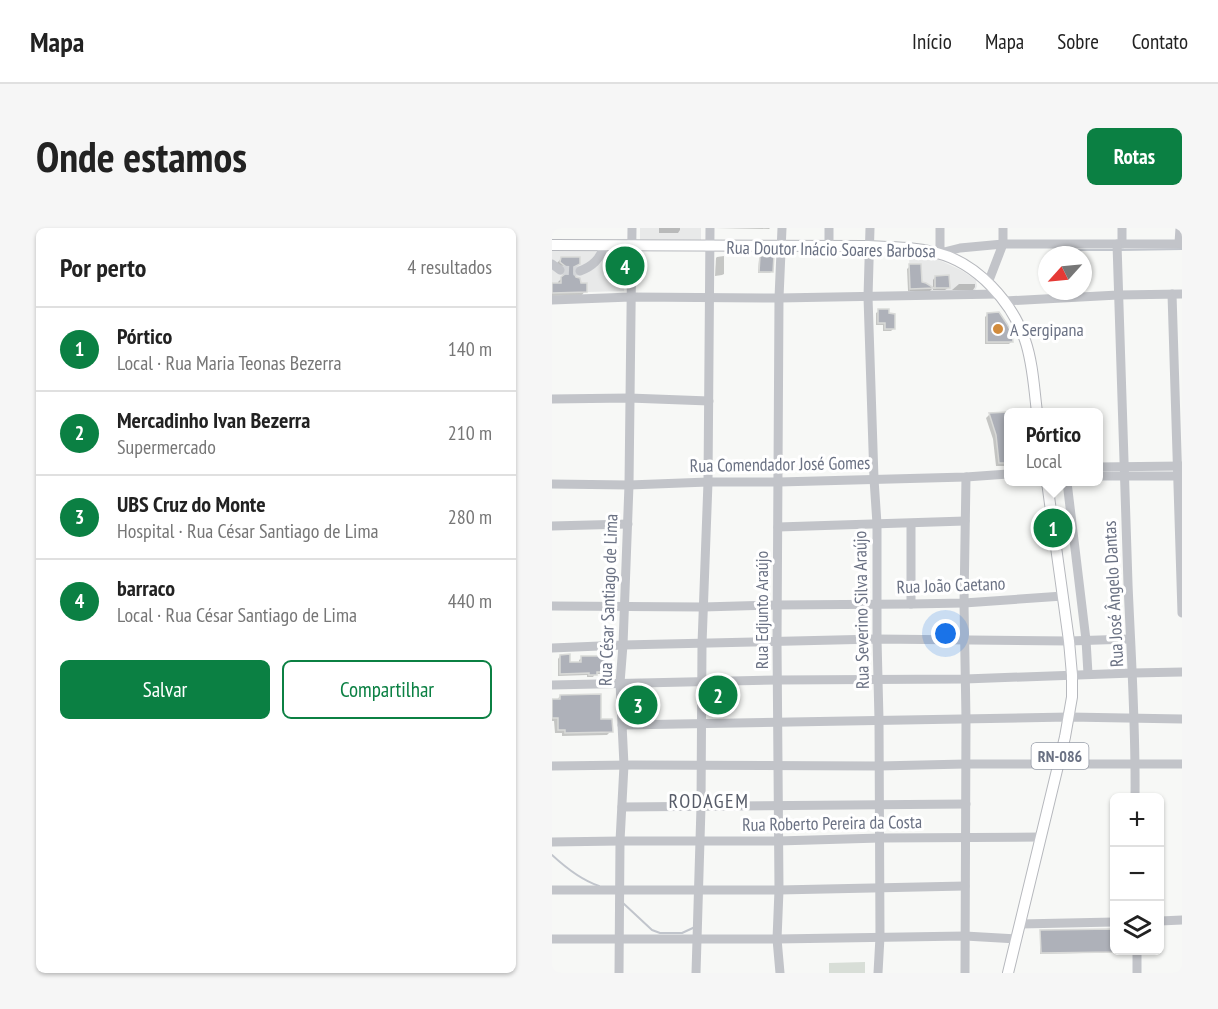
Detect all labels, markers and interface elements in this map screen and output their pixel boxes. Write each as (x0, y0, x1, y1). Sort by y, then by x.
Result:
text: Mapa (30, 23, 84, 60)
text: Início (912, 28, 952, 55)
text: Mapa (985, 28, 1024, 55)
text: Sobre (1057, 28, 1099, 55)
text: Contato (1132, 28, 1188, 55)
button: Rotas (1087, 128, 1182, 185)
text: Onde estamos (36, 129, 247, 184)
street label: Rua Doutor Inácio Soares Barbosa (726, 236, 936, 262)
pin: 4 (606, 243, 644, 288)
north arrow (1038, 246, 1092, 300)
text: Por perto (60, 251, 146, 284)
text: 4 resultados (407, 254, 492, 280)
place label: A Sergipana (1010, 318, 1084, 341)
text: Pórtico (117, 322, 172, 350)
marker: A Sergipana (991, 322, 1005, 336)
text: 1 (75, 336, 84, 362)
text: 140 m (448, 336, 492, 362)
text: Local · Rua Maria Teonas Bezerra (117, 350, 341, 376)
text: Mercadinho Ivan Bezerra (117, 406, 310, 434)
popup (1004, 408, 1103, 486)
text: 2 (75, 420, 84, 446)
text: 210 m (448, 420, 492, 446)
text: Pórtico (1026, 420, 1081, 448)
text: Supermercado (117, 434, 216, 460)
text: Local (1026, 448, 1062, 474)
street label: Rua Comendador José Gomes (689, 451, 871, 477)
text: UBS Cruz do Monte (117, 490, 266, 518)
text: 3 (75, 504, 84, 530)
text: 280 m (448, 504, 492, 530)
pin: 1 (1034, 506, 1072, 550)
street label: Rua César Santiago de Lima (594, 514, 622, 686)
text: Hospital · Rua César Santiago de Lima (117, 518, 378, 544)
street label: Rua José Ângelo Dantas (1098, 520, 1128, 668)
street label: Rua Severino Silva Araújo (848, 530, 874, 689)
street label: Rua Edjunto Araújo (750, 550, 773, 669)
street label: Rua João Caetano (896, 572, 1006, 598)
text: barraco (117, 574, 175, 602)
text: 4 (75, 588, 84, 614)
text: 440 m (448, 588, 492, 614)
text: Local · Rua César Santiago de Lima (117, 602, 357, 628)
your location (931, 619, 960, 648)
button: Salvar (60, 660, 270, 719)
button: Compartilhar (282, 660, 492, 719)
pin: 2 (698, 672, 738, 718)
pin: 3 (618, 682, 658, 728)
road number: RN-086 (1032, 743, 1088, 769)
district label: RODAGEM (669, 788, 749, 814)
map controls (1110, 793, 1164, 955)
button: + (1110, 793, 1164, 847)
street label: Rua Roberto Pereira da Costa (742, 810, 922, 836)
button: − (1110, 847, 1164, 901)
button: layers (1110, 901, 1164, 955)

